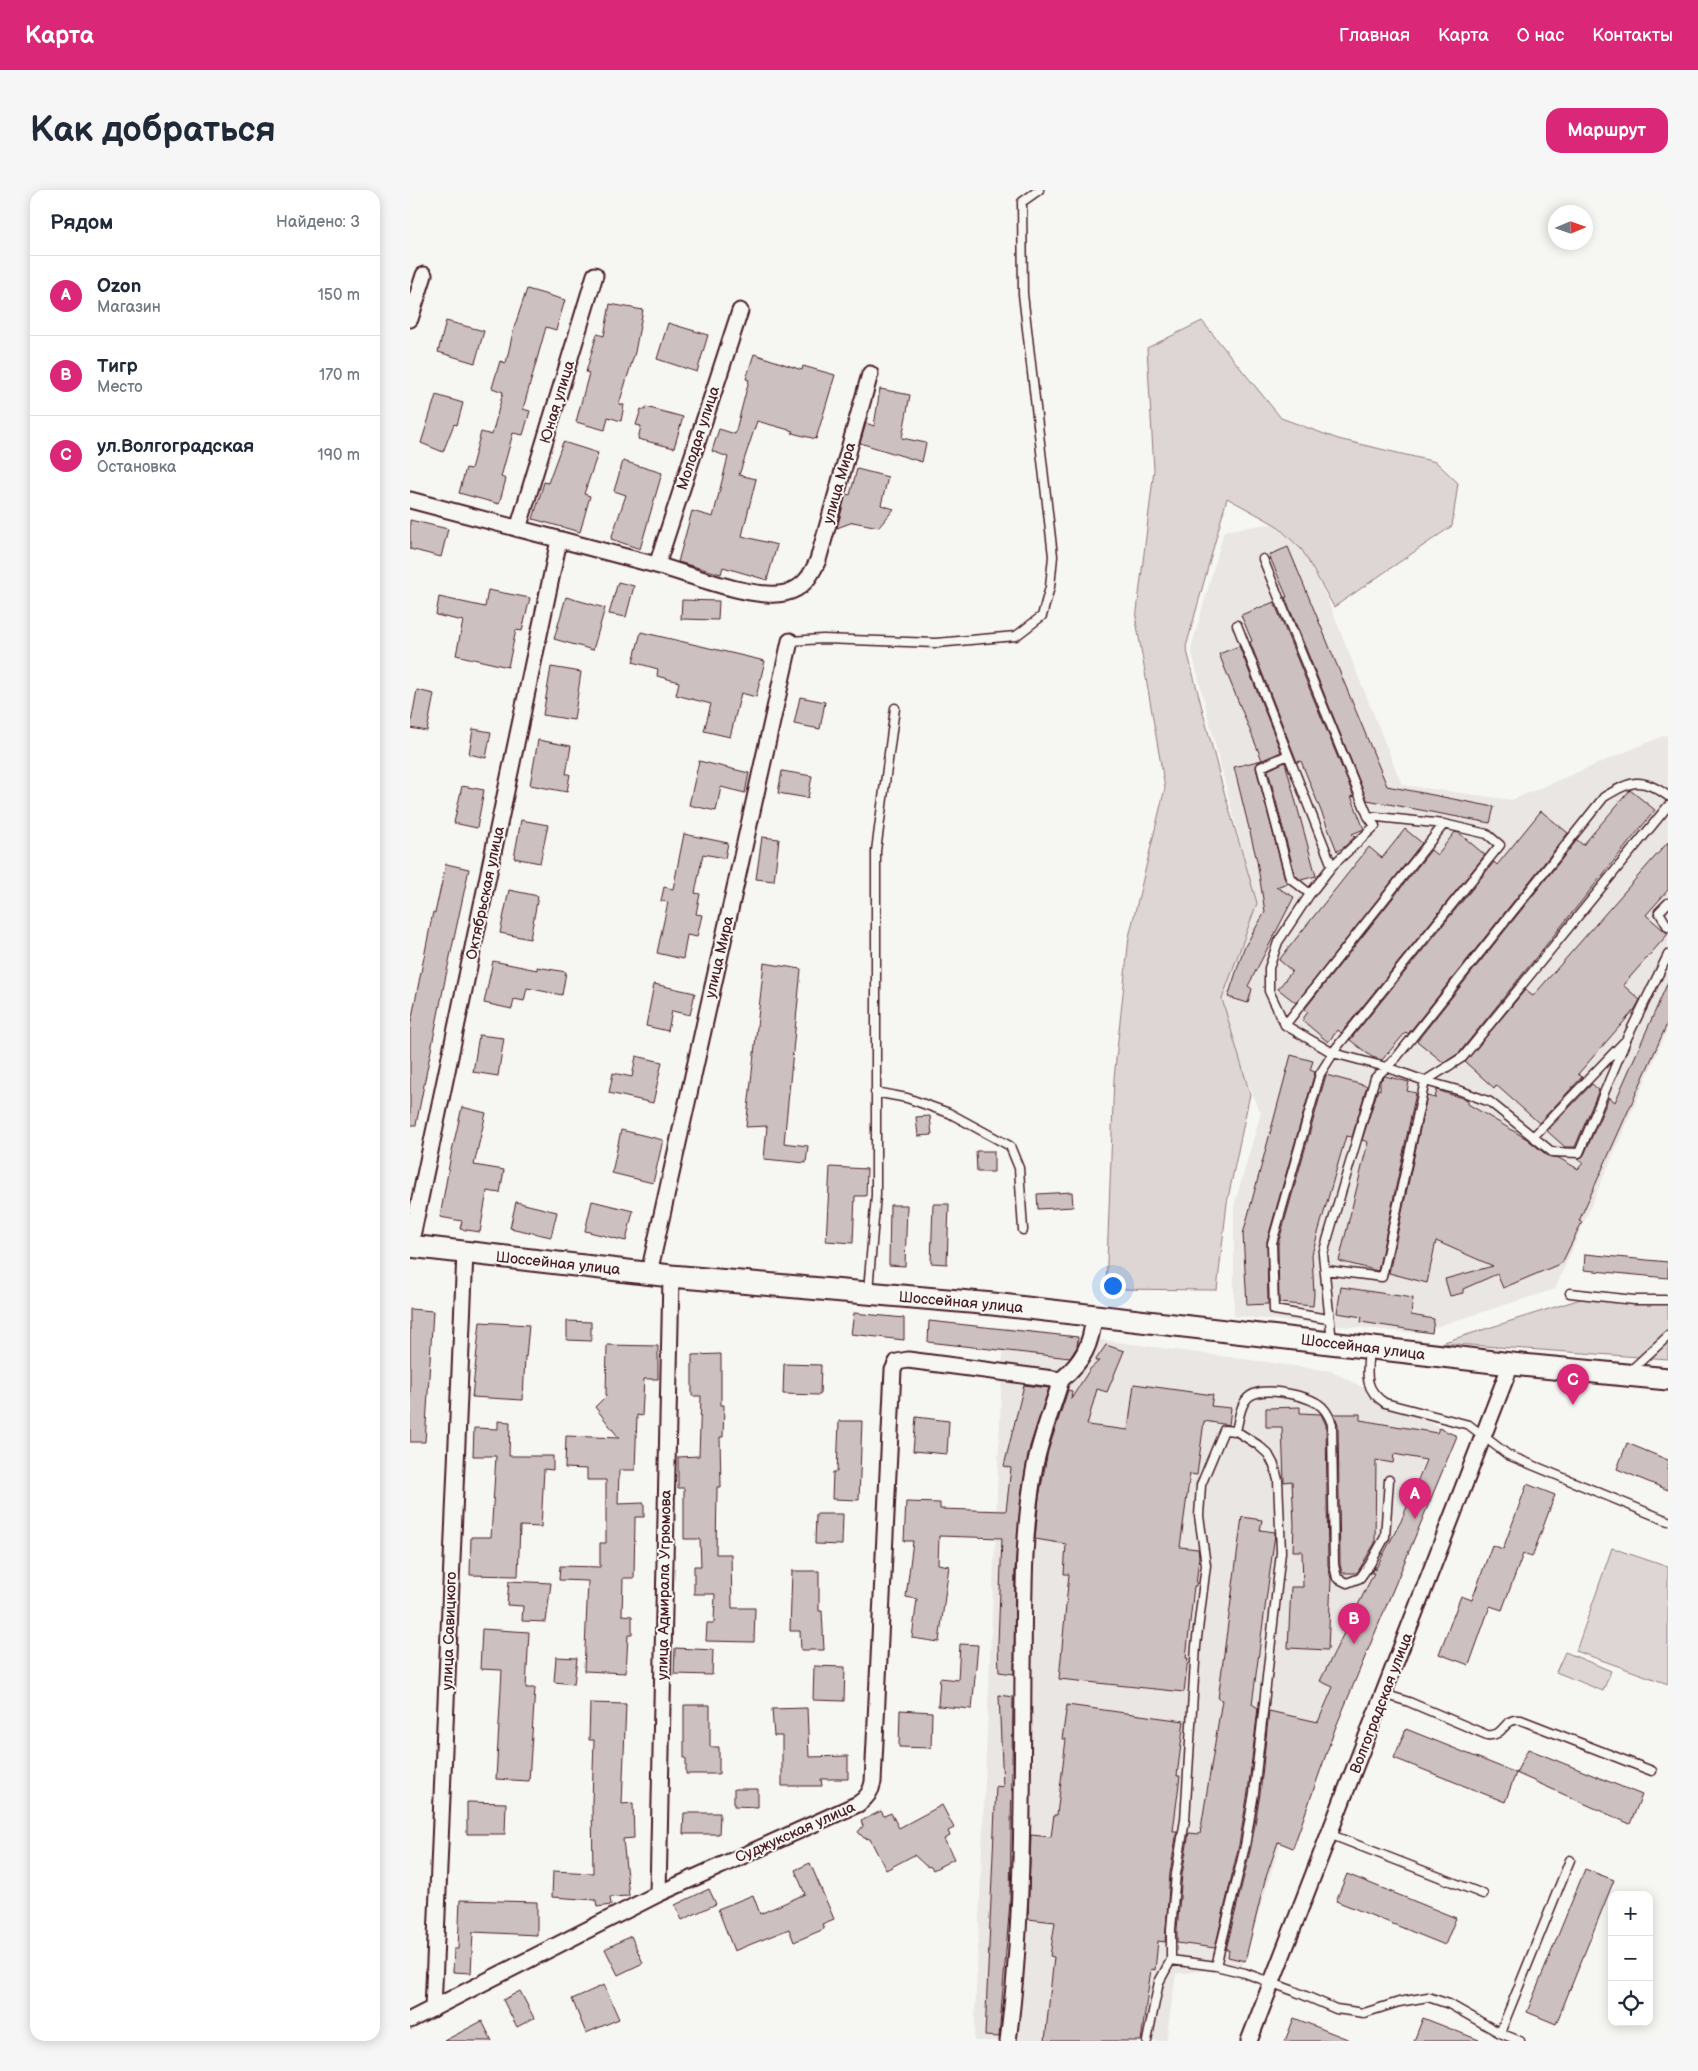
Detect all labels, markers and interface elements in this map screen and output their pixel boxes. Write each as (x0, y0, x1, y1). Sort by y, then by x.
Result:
text: Карта (25, 21, 94, 50)
text: Главная (1339, 25, 1410, 46)
text: Карта (1438, 25, 1489, 46)
text: О нас (1517, 25, 1564, 46)
text: Контакты (1592, 25, 1673, 46)
button: Маршрут (1546, 108, 1668, 153)
text: Как добраться (30, 109, 276, 152)
north arrow (1548, 205, 1593, 250)
text: Рядом (50, 210, 113, 235)
text: Найдено: 3 (276, 213, 360, 232)
text: Ozon (97, 275, 141, 298)
text: A (61, 286, 71, 305)
text: 150 m (318, 286, 360, 305)
text: Магазин (97, 298, 161, 317)
text: Тигр (97, 355, 138, 378)
street label: Юная улица (536, 358, 579, 446)
text: B (60, 366, 72, 385)
text: 170 m (319, 366, 360, 385)
text: Место (97, 378, 143, 397)
street label: Молодая улица (673, 384, 724, 492)
text: ул.Волгоградская (97, 435, 254, 458)
street label: улица Мира (819, 440, 860, 526)
text: C (60, 446, 72, 465)
text: 190 m (318, 446, 360, 465)
text: Остановка (97, 458, 176, 477)
street label: Октябрьская улица (462, 824, 509, 962)
street label: улица Мира (701, 914, 738, 1000)
street label: Шоссейная улица (495, 1248, 621, 1280)
your location (1100, 1273, 1126, 1299)
street label: Шоссейная улица (898, 1288, 1024, 1317)
street label: Шоссейная улица (1300, 1330, 1426, 1365)
pin: C (1557, 1364, 1589, 1405)
pin: A (1399, 1478, 1431, 1519)
street label: улица Адмирала Угрюмова (653, 1489, 676, 1680)
street label: улица Савицкого (438, 1571, 461, 1691)
pin: B (1338, 1603, 1370, 1644)
street label: Волгоградская улица (1346, 1630, 1417, 1776)
street label: Суджукская улица (732, 1797, 858, 1867)
map controls (1608, 1891, 1653, 2026)
button: + (1608, 1891, 1653, 1936)
button: − (1608, 1936, 1653, 1981)
button: locate (1608, 1981, 1653, 2026)

